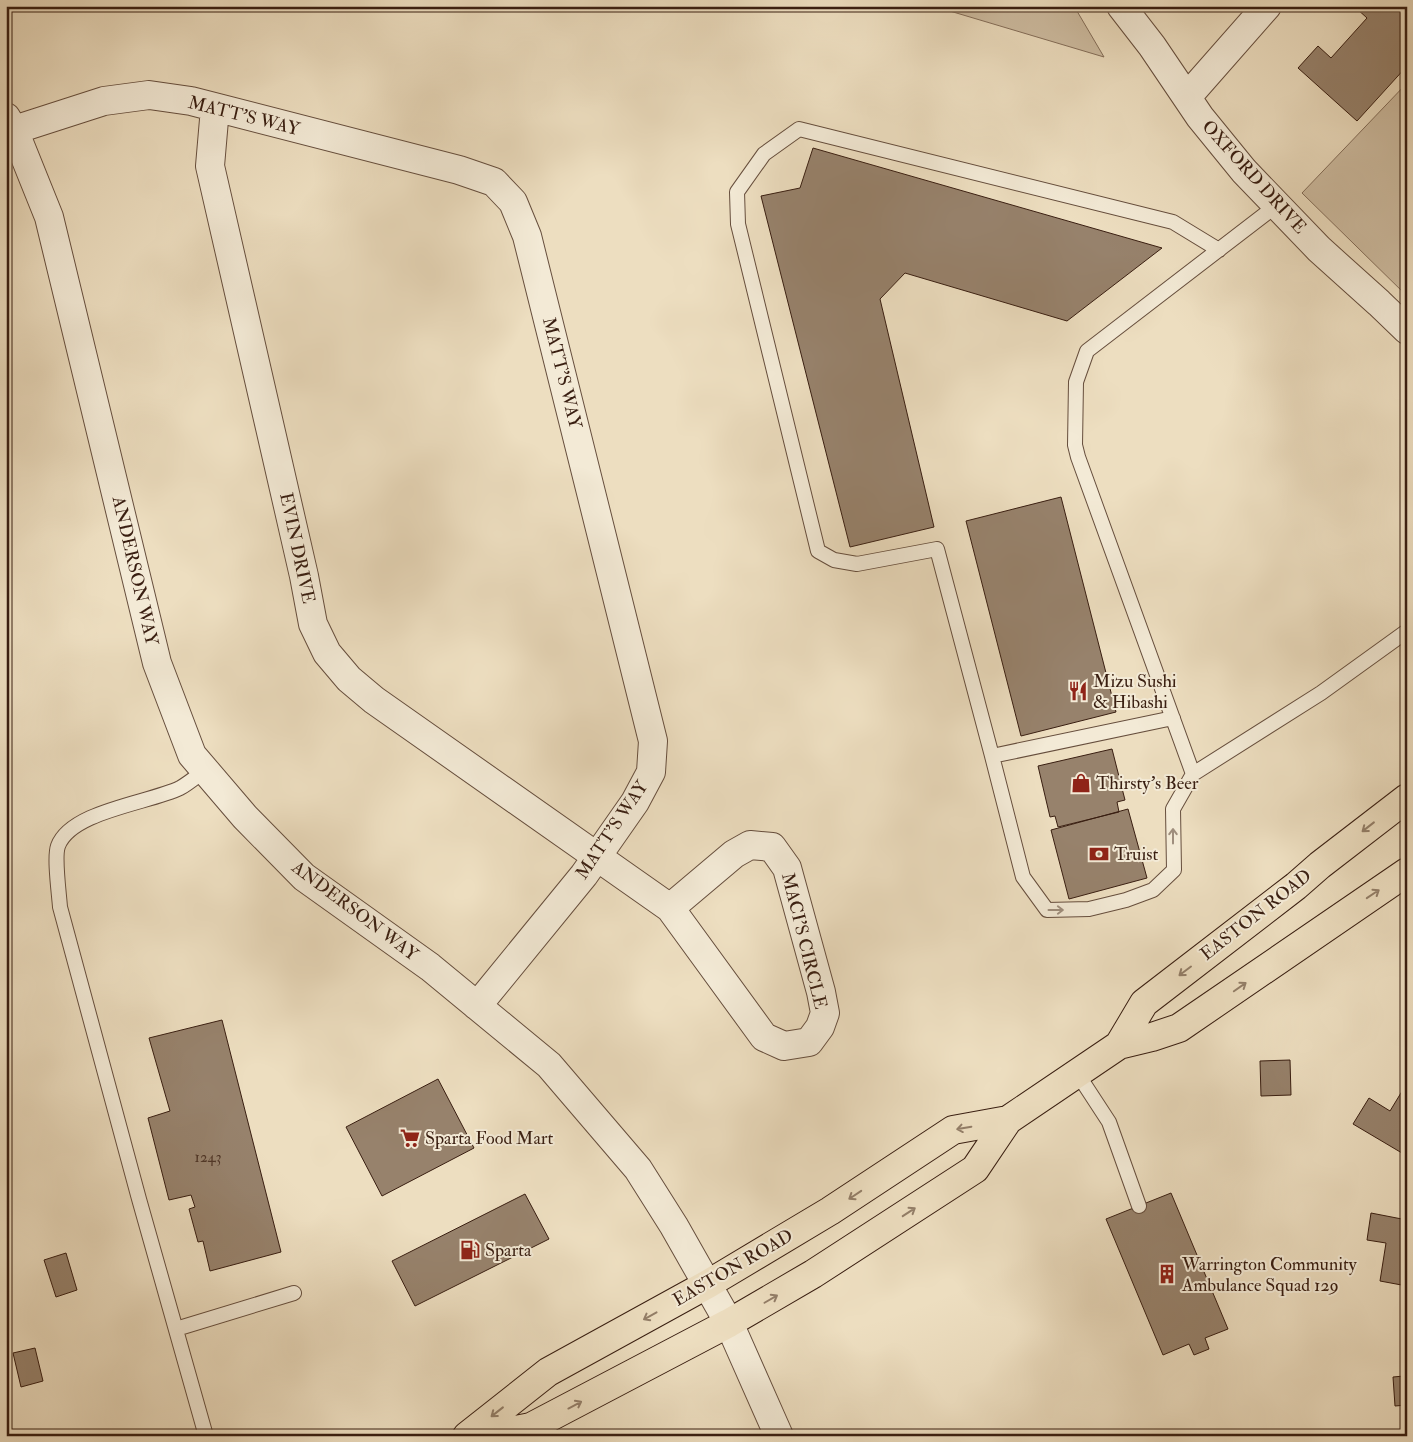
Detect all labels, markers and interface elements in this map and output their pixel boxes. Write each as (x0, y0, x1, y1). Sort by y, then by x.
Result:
street label: MATT'S WAY (186, 91, 303, 141)
street label: OXFORD DRIVE (1197, 115, 1311, 239)
street label: MATT'S WAY (537, 315, 587, 432)
street label: EVIN DRIVE (274, 490, 320, 606)
street label: ANDERSON WAY (106, 493, 164, 649)
place label: Mizu Sushi & Hibashi (1093, 670, 1177, 714)
restaurant icon: Mizu Sushi & Hibashi (1067, 680, 1089, 702)
shop icon: Thirsty's Beer (1070, 772, 1092, 794)
place label: Thirsty's Beer (1096, 772, 1199, 795)
street label: MATT'S WAY (571, 776, 654, 884)
one-way arrow (1362, 822, 1375, 833)
one-way arrow (1168, 829, 1178, 845)
bank icon: Truist (1088, 843, 1110, 865)
place label: Truist (1114, 843, 1158, 866)
street label: ANDERSON WAY (286, 855, 423, 967)
street label: EASTON ROAD (1196, 864, 1316, 966)
street label: MACI'S CIRCLE (776, 870, 832, 1012)
one-way arrow (1366, 889, 1380, 899)
one-way arrow (1047, 905, 1063, 915)
one-way arrow (1179, 965, 1192, 976)
one-way arrow (1232, 982, 1246, 992)
one-way arrow (956, 1124, 972, 1134)
supermarket icon: Sparta Food Mart (399, 1127, 421, 1149)
place label: Sparta Food Mart (425, 1127, 553, 1150)
house number: 1243 (195, 1148, 221, 1167)
one-way arrow (848, 1190, 862, 1200)
one-way arrow (901, 1207, 915, 1217)
street label: EASTON ROAD (669, 1224, 797, 1312)
fuel station icon: Sparta (459, 1239, 481, 1261)
place label: Sparta (485, 1239, 532, 1262)
place label: Warrington Community Ambulance Squad 129 (1181, 1253, 1358, 1297)
building icon: Warrington Community Ambulance Squad 129 (1156, 1263, 1178, 1285)
one-way arrow (764, 1293, 778, 1303)
one-way arrow (643, 1311, 657, 1321)
one-way arrow (567, 1400, 582, 1410)
one-way arrow (491, 1406, 504, 1417)

